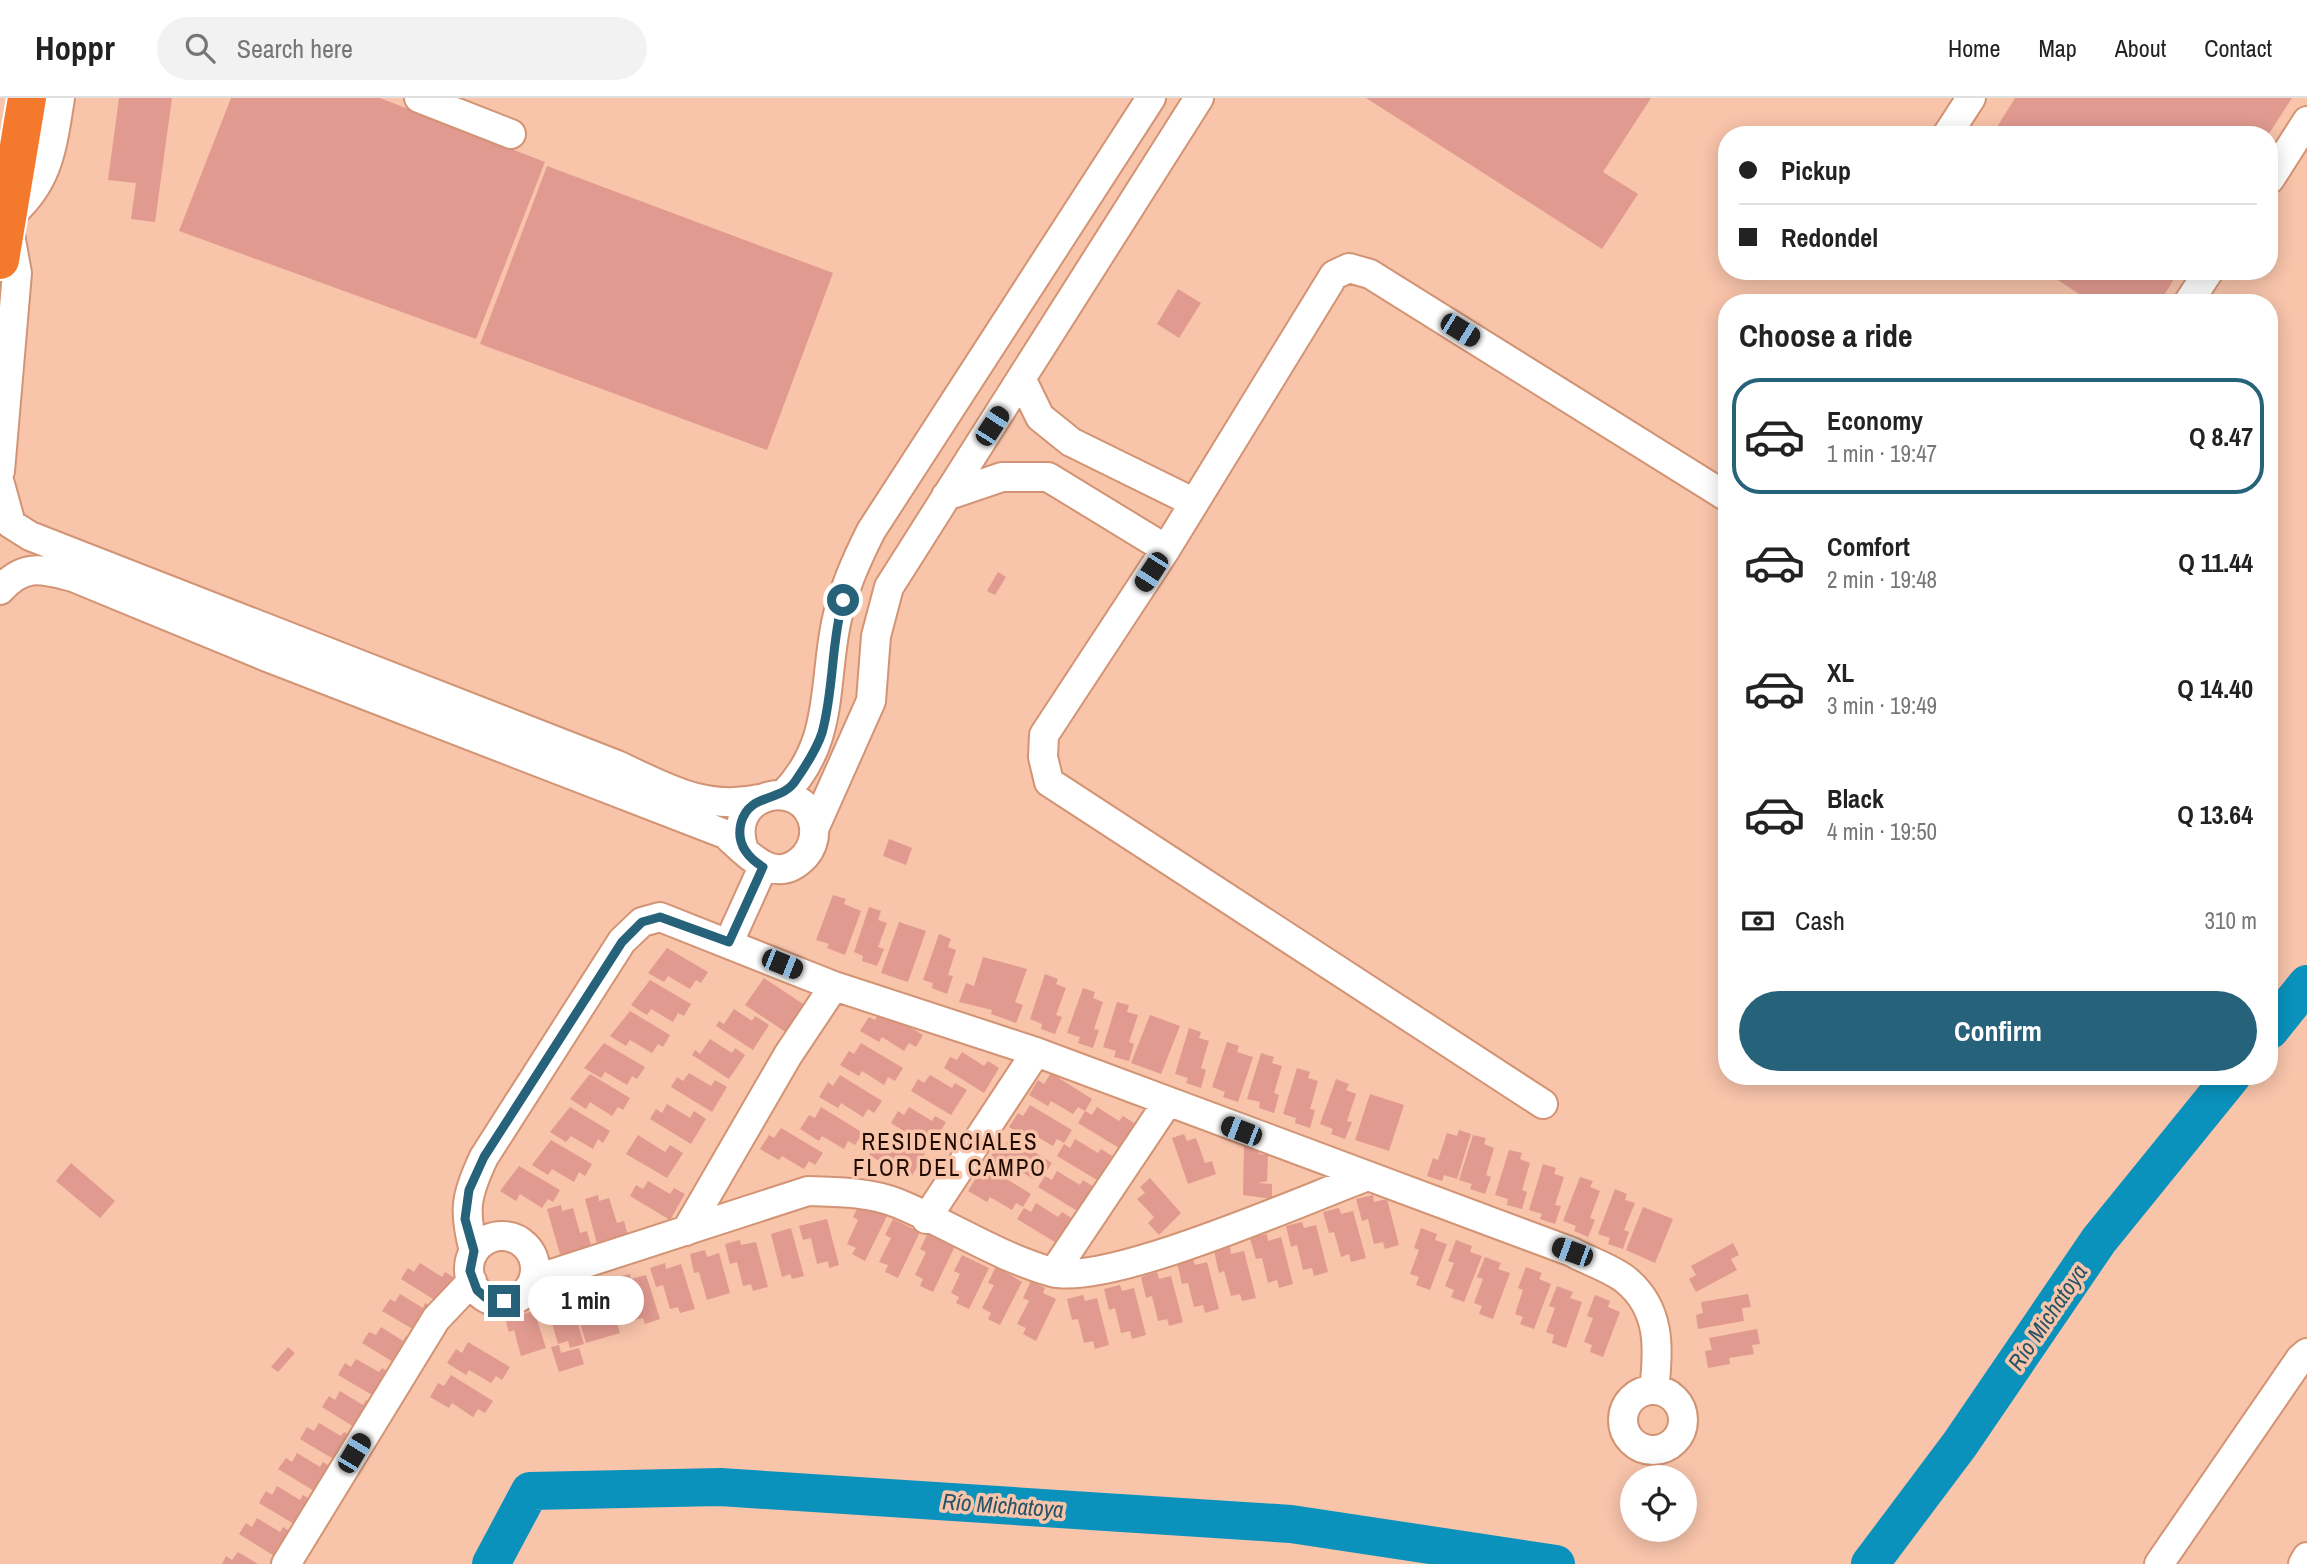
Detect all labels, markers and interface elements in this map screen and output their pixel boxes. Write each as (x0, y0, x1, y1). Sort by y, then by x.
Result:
search box (157, 17, 647, 80)
text: Hoppr (35, 26, 115, 70)
icon: search (181, 29, 219, 67)
text: Search here (237, 31, 353, 66)
text: Home (1948, 32, 2000, 64)
text: Map (2038, 32, 2077, 64)
text: About (2115, 32, 2166, 64)
text: Contact (2204, 32, 2272, 64)
text: Pickup (1781, 153, 1851, 188)
text: Redondel (1781, 220, 1878, 255)
car (1437, 310, 1484, 350)
text: Choose a ride (1739, 314, 1913, 357)
car (972, 403, 1013, 449)
text: Economy (1827, 403, 1923, 438)
icon: car (1743, 405, 1806, 468)
text: Q 8.47 (2189, 419, 2253, 454)
text: 1 min · 19:47 (1827, 438, 1937, 469)
text: Comfort (1827, 529, 1910, 564)
icon: car (1743, 531, 1806, 594)
text: Q 11.44 (2178, 545, 2253, 580)
car (1131, 549, 1172, 595)
text: 2 min · 19:48 (1827, 564, 1937, 595)
route start (827, 584, 859, 616)
text: XL (1827, 655, 1854, 690)
icon: car (1743, 657, 1806, 720)
text: Q 14.40 (2177, 671, 2253, 706)
text: 3 min · 19:49 (1827, 690, 1937, 721)
text: Black (1827, 781, 1884, 816)
icon: car (1743, 783, 1806, 846)
text: Q 13.64 (2177, 797, 2253, 832)
text: 4 min · 19:50 (1827, 816, 1937, 847)
icon: cash (1739, 902, 1777, 940)
text: Cash (1795, 903, 1845, 938)
text: 310 m (2205, 905, 2257, 936)
car (759, 946, 806, 982)
button: Confirm (1739, 991, 2257, 1071)
car (1218, 1114, 1265, 1148)
district label: RESIDENCIALES FLOR DEL CAMPO (853, 1126, 1047, 1183)
car (1549, 1235, 1596, 1269)
water label: Río Michatoya (2000, 1258, 2094, 1376)
callout: 1 min (528, 1276, 644, 1326)
route end (488, 1285, 520, 1317)
text: 1 min (561, 1285, 611, 1316)
car (335, 1430, 374, 1476)
map controls (1620, 1465, 1697, 1542)
button: locate (1620, 1465, 1697, 1542)
water label: Río Michatoya (941, 1485, 1065, 1525)

